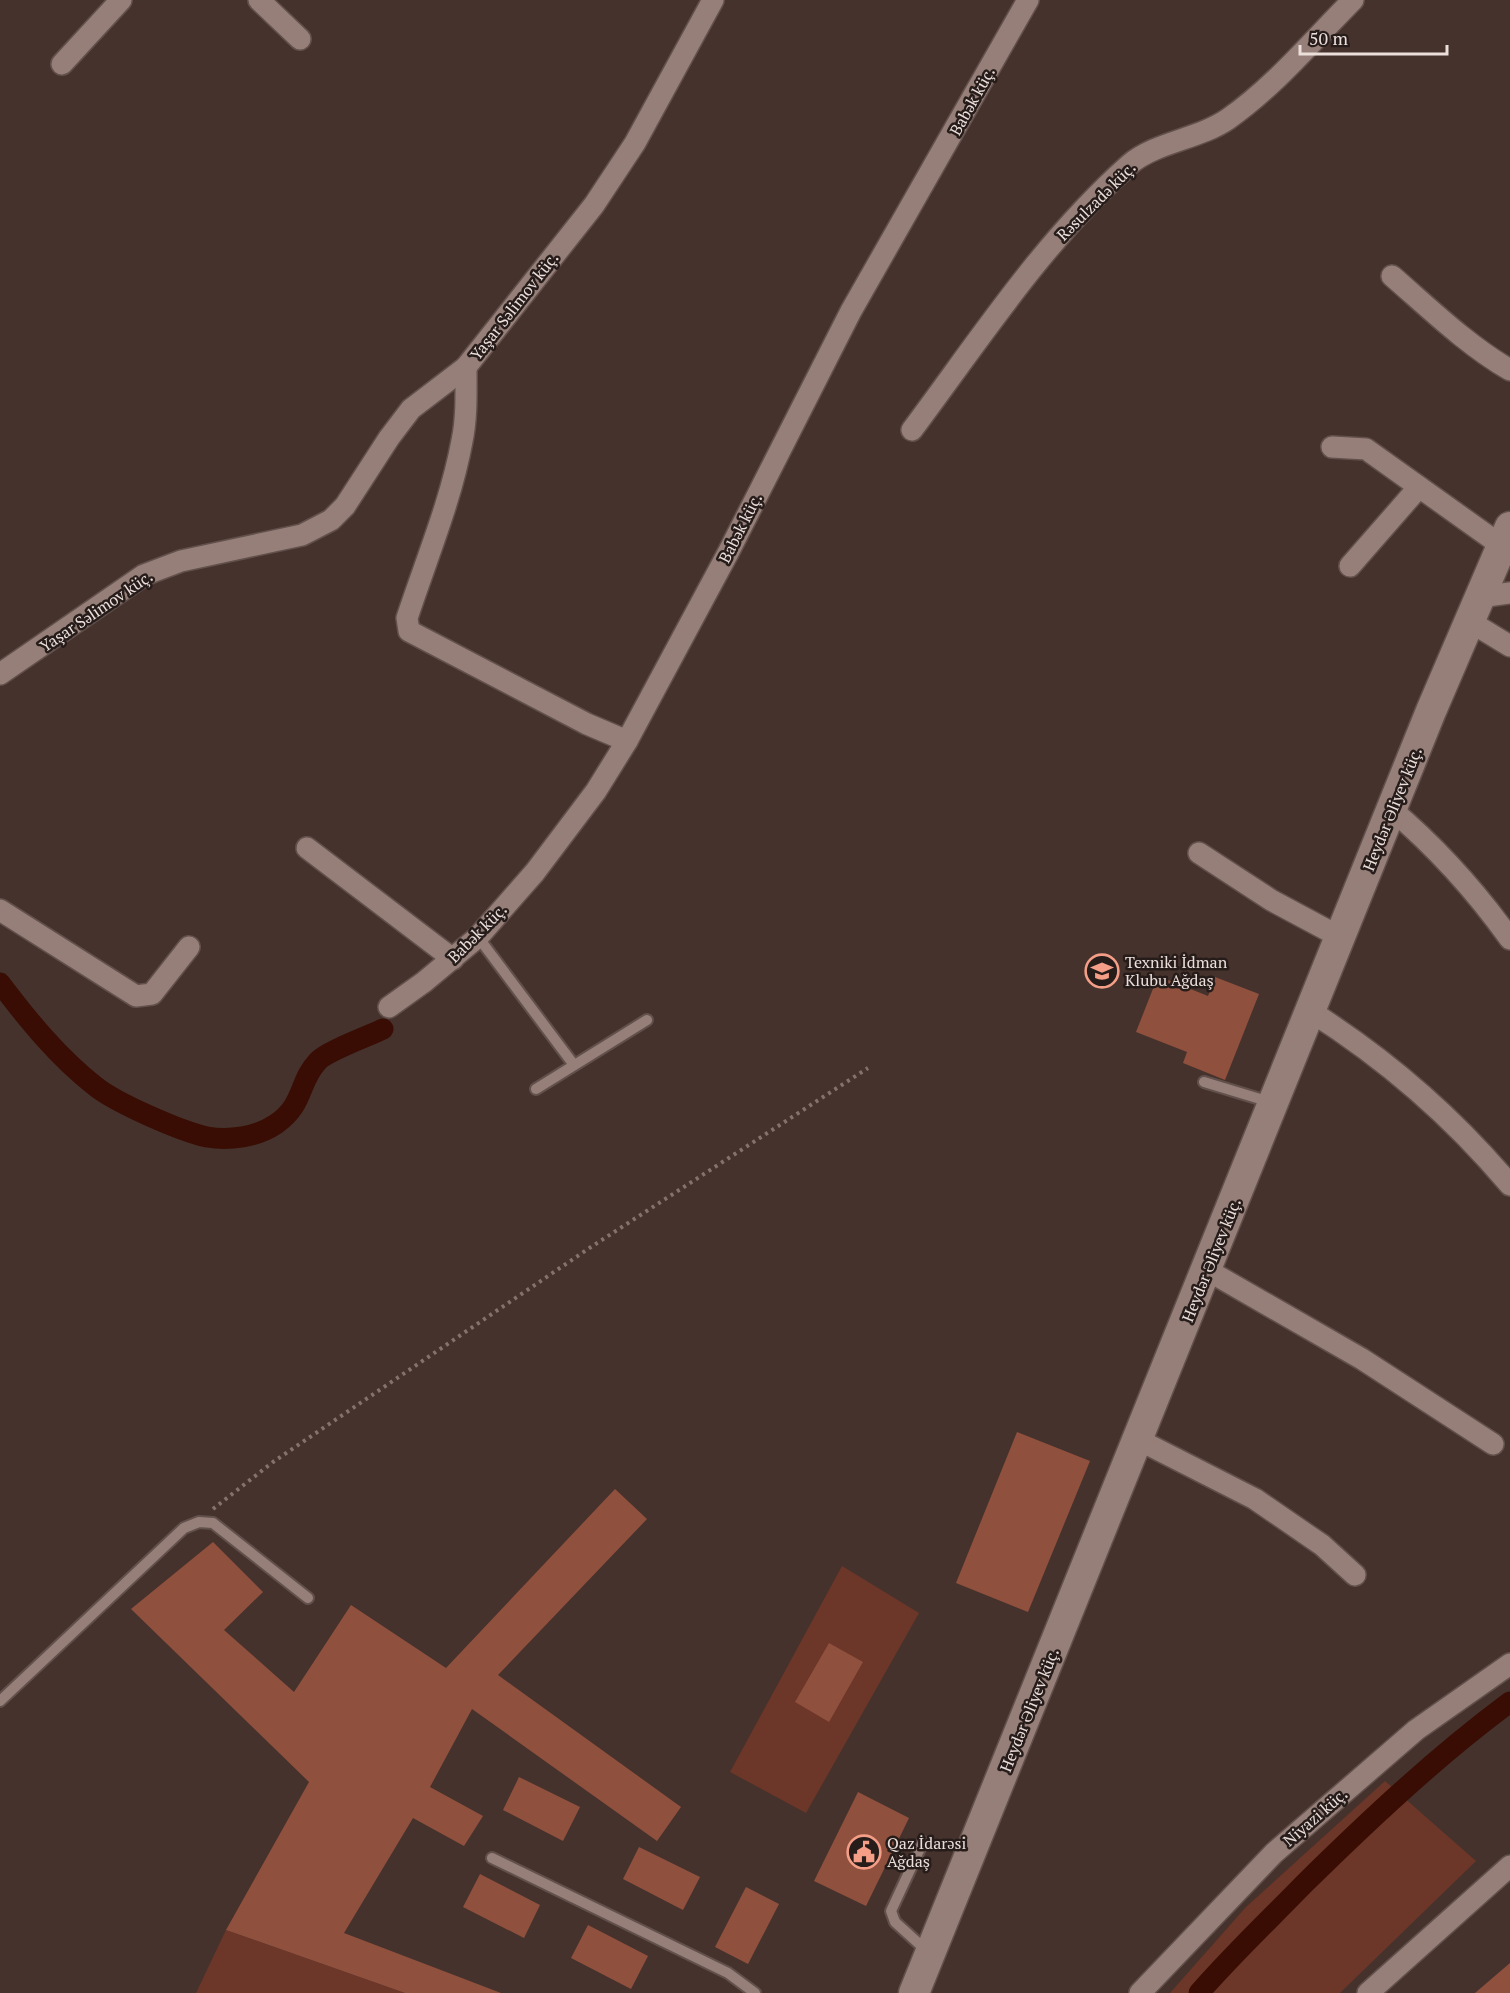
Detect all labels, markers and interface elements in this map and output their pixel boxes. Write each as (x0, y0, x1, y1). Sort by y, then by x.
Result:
scale bar (1300, 18, 1447, 56)
text: 50 m (1309, 26, 1349, 50)
street label: Babək küç. (944, 63, 1000, 139)
street label: Rəsulzadə küç. (1052, 157, 1140, 245)
street label: Yaşar Səlimov küç. (465, 247, 563, 365)
street label: Babək küç. (713, 489, 767, 567)
street label: Yaşar Səlimov küç. (35, 565, 157, 657)
street label: Heydər Əliyev küç. (1357, 744, 1427, 874)
street label: Babək küç. (443, 899, 511, 967)
place label: Texniki İdman Klubu Ağdaş (1125, 951, 1228, 991)
school or university icon: Texniki İdman Klubu Ağdaş (1084, 953, 1120, 989)
street label: Heydər Əliyev küç. (1176, 1195, 1246, 1325)
street label: Heydər Əliyev küç. (994, 1645, 1064, 1775)
street label: Niyazi küç. (1278, 1783, 1352, 1851)
place label: Qaz İdarəsi Ağdaş (887, 1832, 966, 1872)
public building icon: Qaz İdarəsi Ağdaş (846, 1834, 882, 1870)

